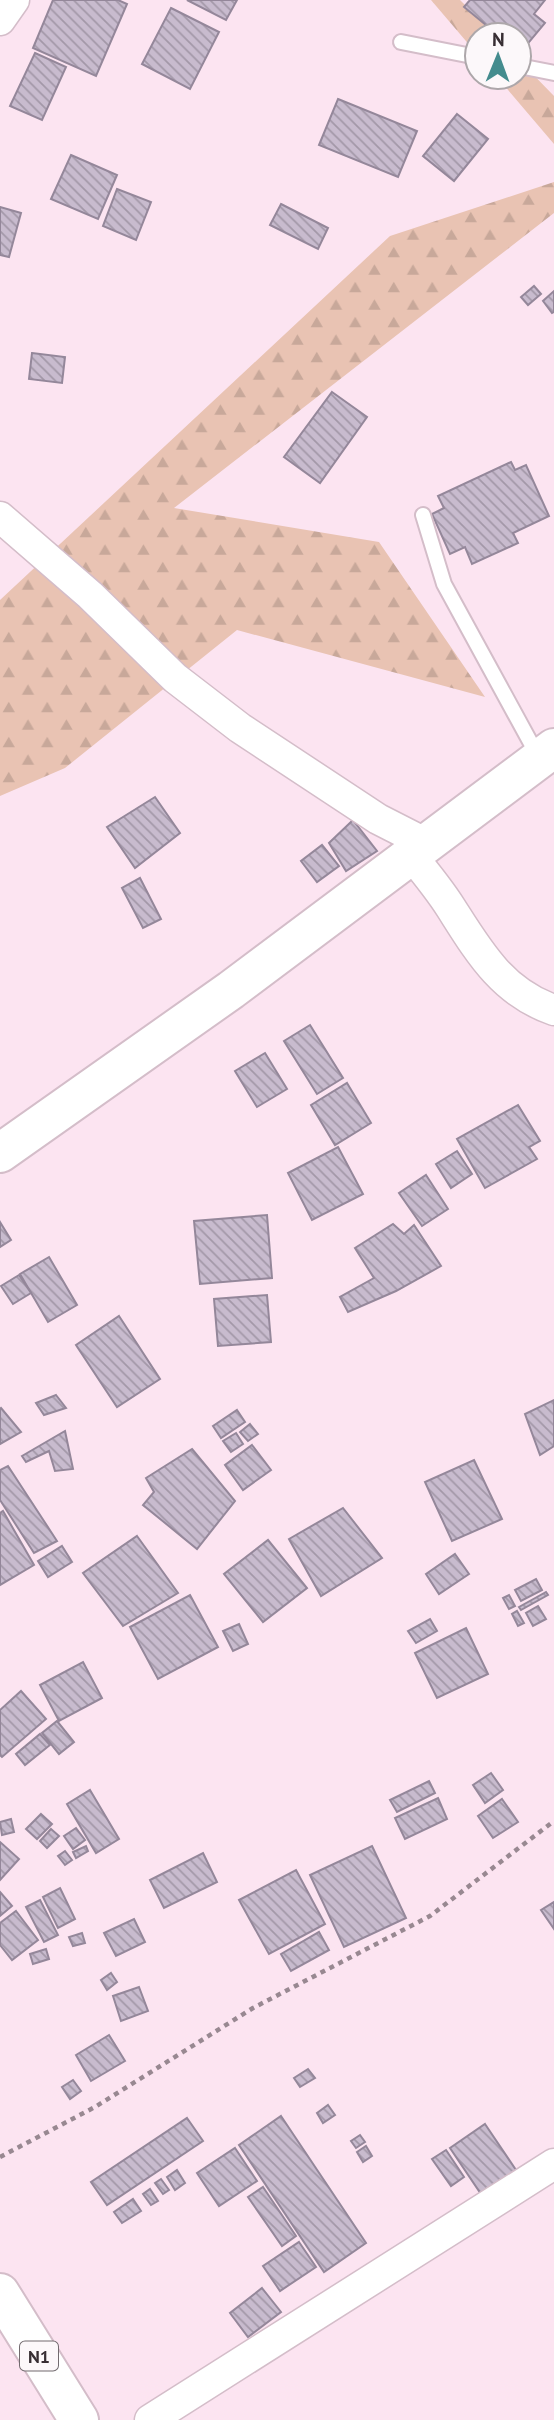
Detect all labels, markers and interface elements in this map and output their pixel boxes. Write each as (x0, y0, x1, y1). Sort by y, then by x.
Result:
north arrow (463, 21, 533, 91)
text: N (492, 27, 505, 51)
road number: N1 (20, 2342, 58, 2370)

